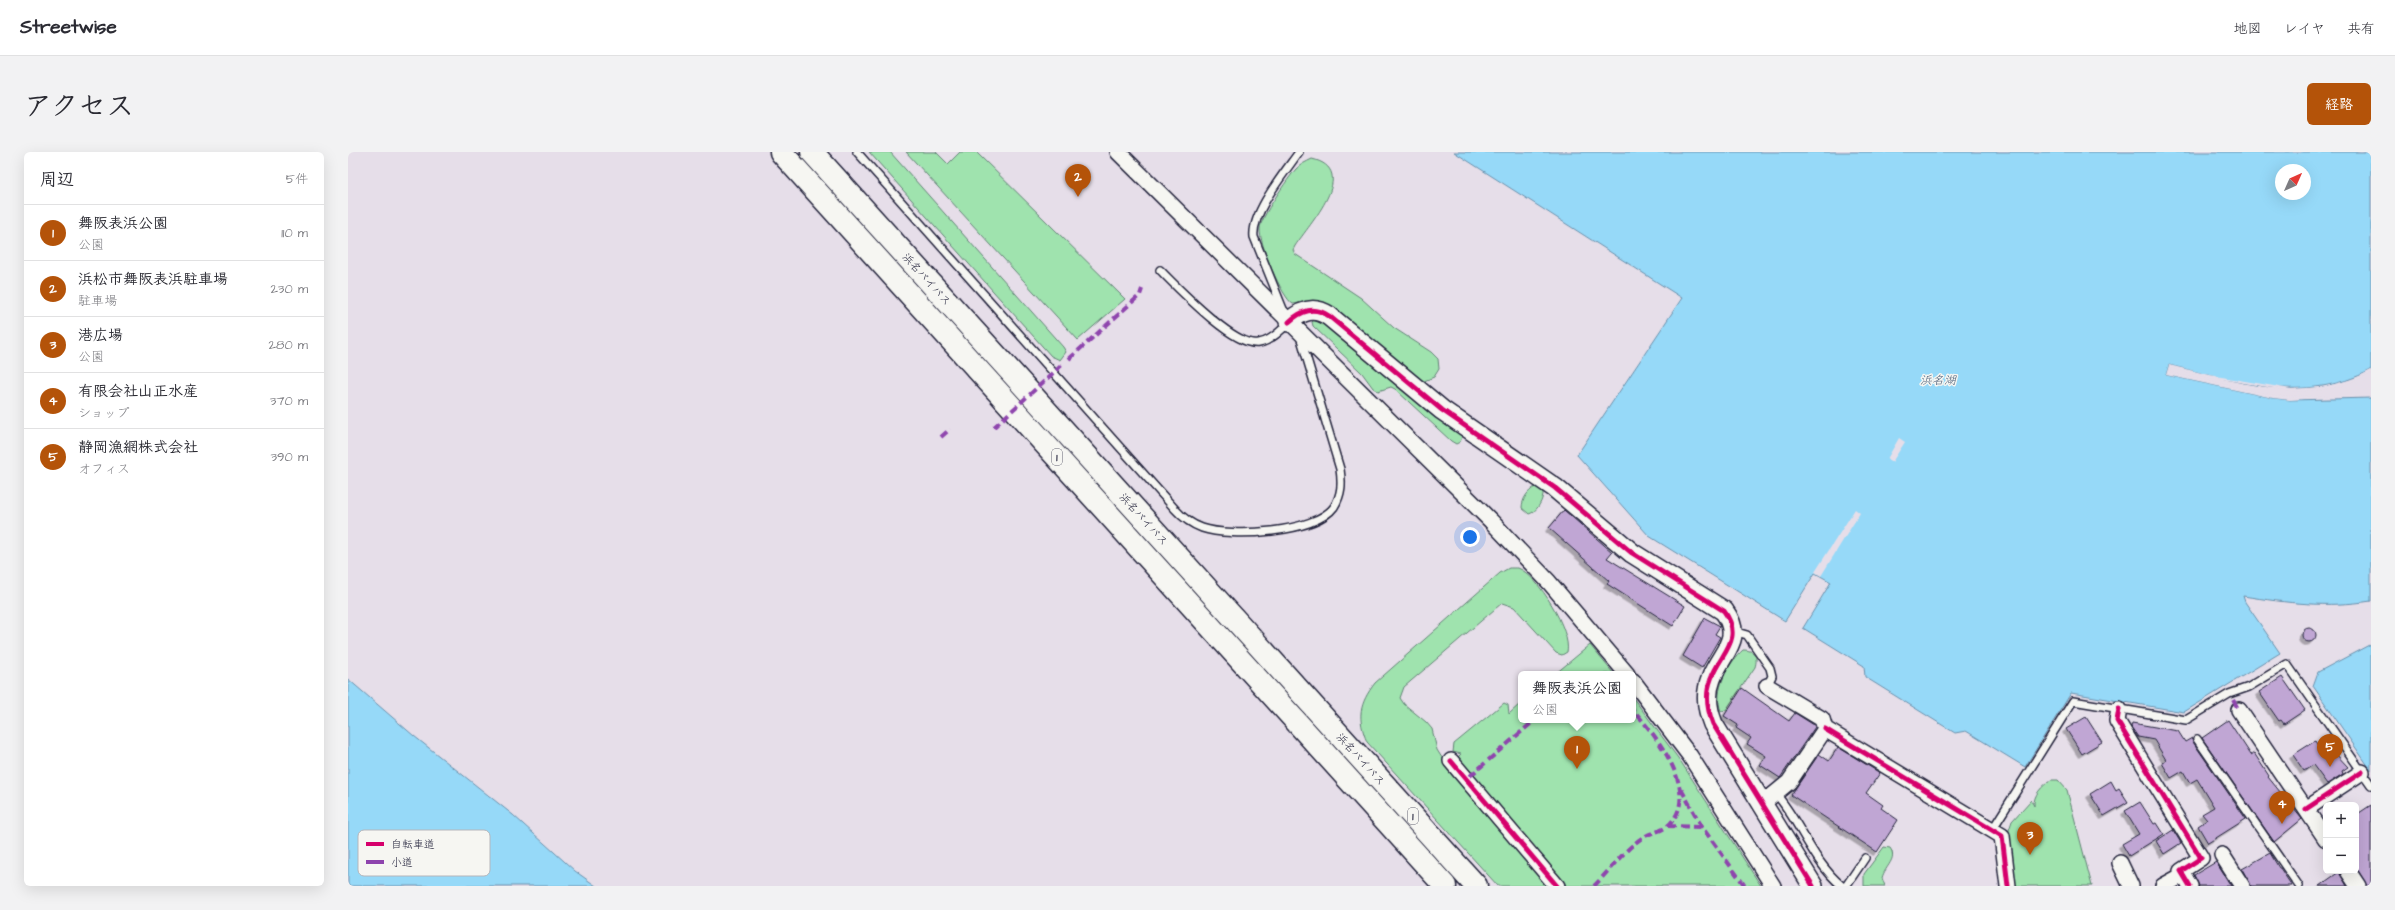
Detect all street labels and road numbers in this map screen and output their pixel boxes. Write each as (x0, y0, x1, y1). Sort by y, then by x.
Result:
street label: 浜名バイパス (899, 250, 954, 309)
road number: 1 (1052, 449, 1062, 465)
street label: 浜名バイパス (1116, 490, 1171, 549)
street label: 浜名バイパス (1333, 730, 1388, 789)
road number: 1 (1408, 808, 1418, 824)

